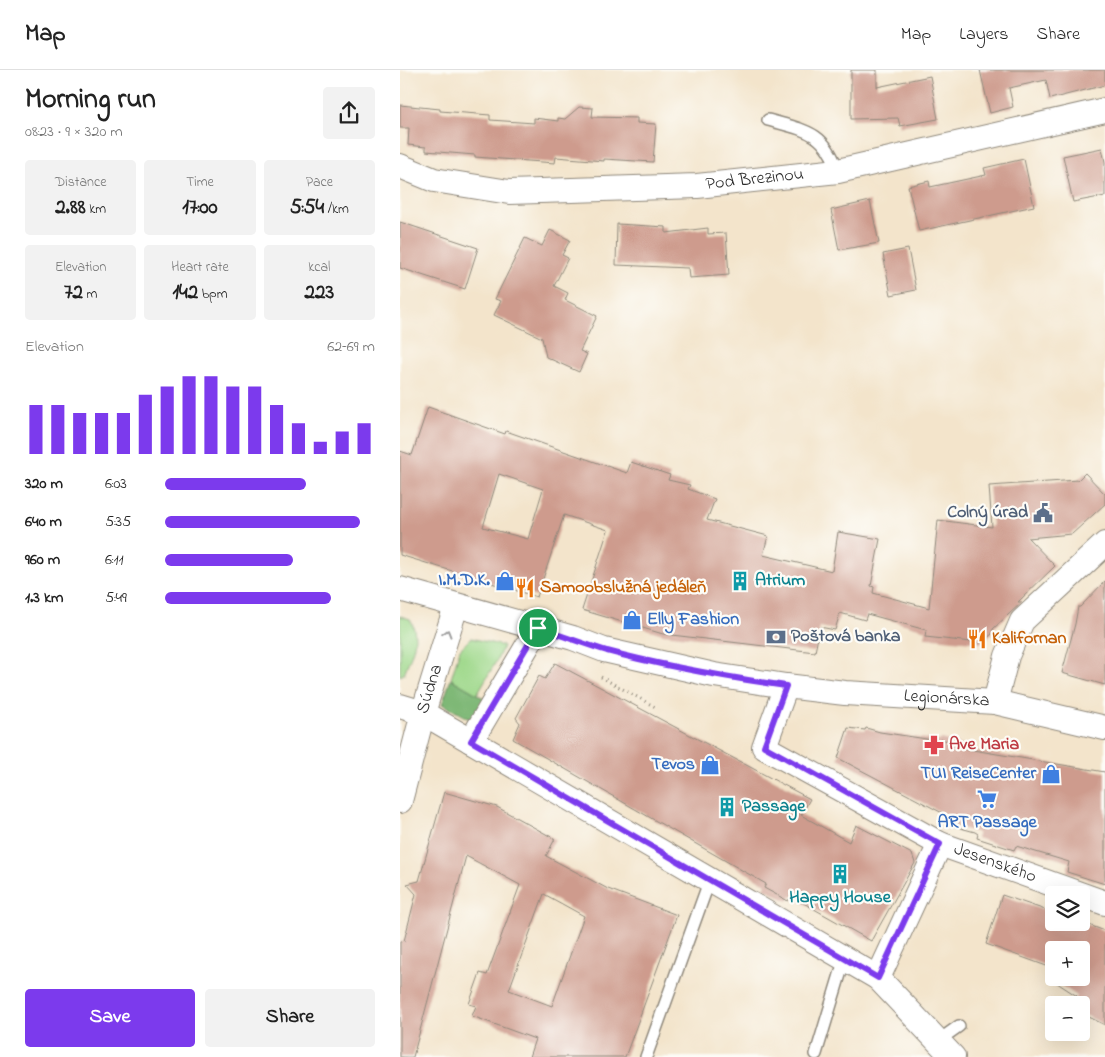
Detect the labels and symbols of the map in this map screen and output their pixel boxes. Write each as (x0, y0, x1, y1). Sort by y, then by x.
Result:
street label: Pod Brezinou (705, 162, 805, 198)
place label: Colný úrad (947, 500, 1029, 527)
public building icon: Colný úrad (1032, 502, 1054, 524)
place label: I.M.D.K. (438, 568, 490, 594)
place label: Atrium (755, 568, 805, 594)
shop icon: I.M.D.K. (494, 570, 516, 592)
building icon: Atrium (729, 570, 751, 592)
place label: Samoobslužná jedáleň (540, 575, 706, 601)
restaurant icon: Samoobslužná jedáleň (514, 577, 536, 599)
pin (517, 607, 559, 649)
place label: Elly Fashion (647, 607, 739, 634)
shop icon: Elly Fashion (621, 609, 643, 631)
place label: Poštová banka (791, 624, 901, 650)
bank icon: Poštová banka (765, 626, 787, 648)
place label: Kalifornan (992, 626, 1067, 652)
one-way arrow (441, 628, 452, 637)
restaurant icon: Kalifornan (966, 628, 988, 650)
street label: Súdna (411, 661, 450, 717)
street label: Legionárska (903, 684, 990, 715)
place label: Ave Maria (949, 732, 1020, 758)
pharmacy icon: Ave Maria (923, 734, 945, 756)
place label: Tevos (651, 752, 695, 778)
shop icon: Tevos (699, 754, 721, 776)
place label: TUI ReiseCenter (921, 761, 1036, 787)
shop icon: TUI ReiseCenter (1040, 763, 1062, 785)
supermarket icon: ART Passage (976, 788, 998, 810)
place label: Passage (742, 794, 806, 821)
building icon: Passage (716, 796, 738, 818)
place label: ART Passage (937, 810, 1037, 837)
street label: Jesenského (950, 837, 1040, 890)
building icon: Happy House (829, 863, 851, 885)
place label: Happy House (789, 885, 892, 912)

